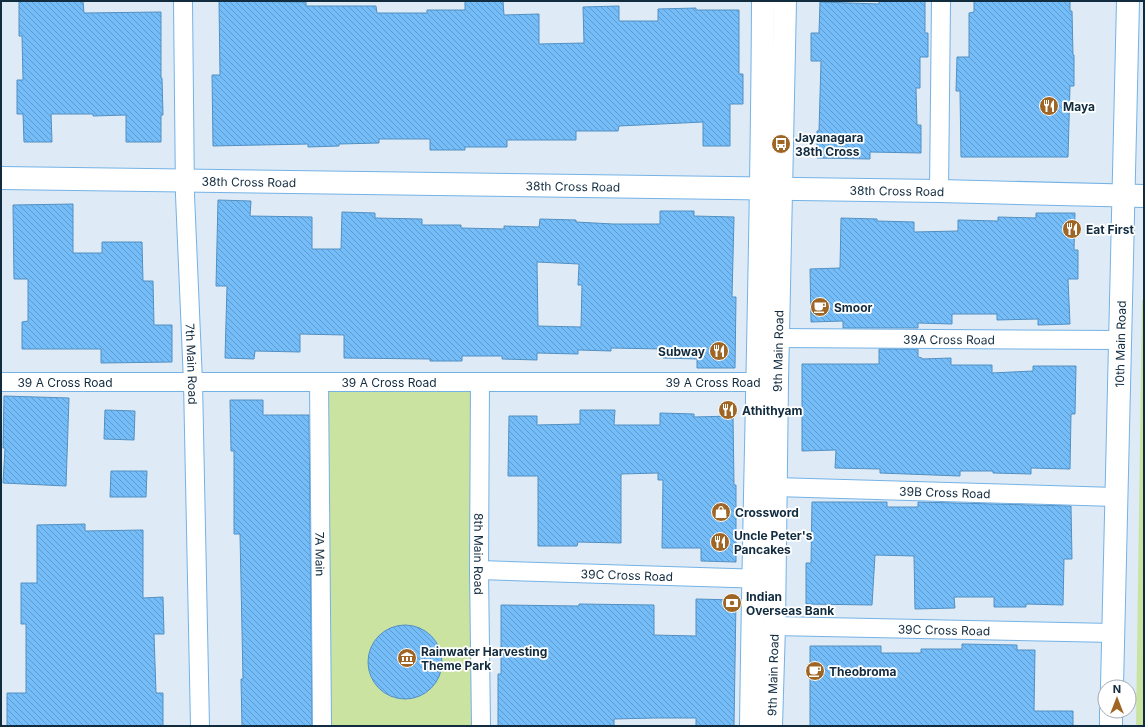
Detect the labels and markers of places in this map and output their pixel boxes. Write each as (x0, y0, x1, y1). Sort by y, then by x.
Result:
restaurant icon: Maya (1038, 95, 1060, 117)
place label: Maya (1063, 99, 1095, 114)
place label: Jayanagara 38th Cross (795, 130, 864, 159)
bus stop icon: Jayanagara 38th Cross (770, 133, 792, 155)
restaurant icon: Eat First (1061, 218, 1083, 240)
place label: Eat First (1086, 222, 1134, 237)
cafe icon: Smoor (809, 296, 831, 318)
place label: Smoor (834, 300, 873, 315)
restaurant icon: Subway (708, 340, 730, 362)
place label: Subway (658, 344, 706, 359)
restaurant icon: Athithyam (717, 399, 739, 421)
place label: Athithyam (742, 403, 803, 418)
shop icon: Crossword (710, 501, 732, 523)
place label: Crossword (735, 505, 799, 520)
place label: Uncle Peter's Pancakes (734, 528, 813, 557)
restaurant icon: Uncle Peter's Pancakes (709, 531, 731, 553)
place label: Indian Overseas Bank (746, 589, 834, 618)
bank icon: Indian Overseas Bank (721, 592, 743, 614)
place label: Rainwater Harvesting Theme Park (421, 644, 547, 673)
museum icon: Rainwater Harvesting Theme Park (396, 647, 418, 669)
cafe icon: Theobroma (804, 660, 826, 682)
place label: Theobroma (829, 664, 896, 679)

